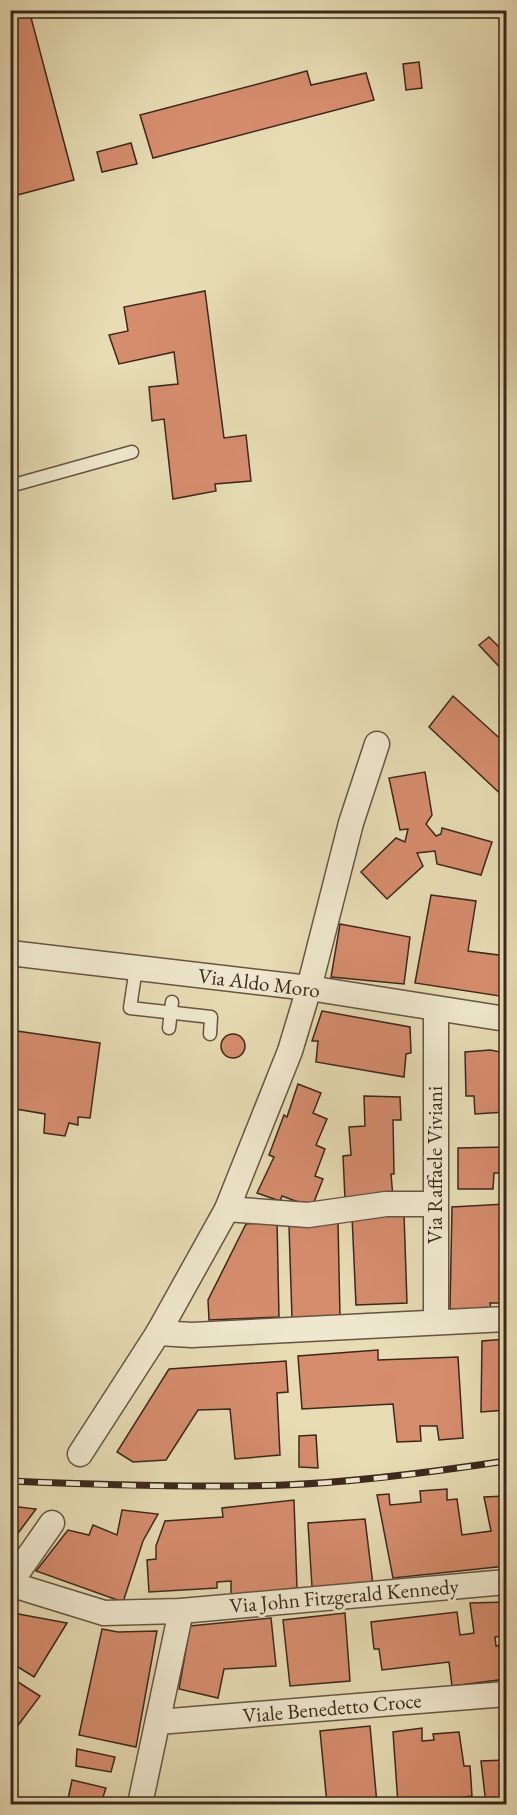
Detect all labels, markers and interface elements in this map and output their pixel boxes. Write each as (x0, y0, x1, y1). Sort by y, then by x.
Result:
street label: Via Aldo Moro (197, 962, 322, 1003)
street label: Via Raffaele Viviani (421, 1086, 448, 1244)
street label: Via John Fitzgerald Kennedy (228, 1572, 461, 1619)
street label: Viale Benedetto Croce (241, 1686, 423, 1729)

